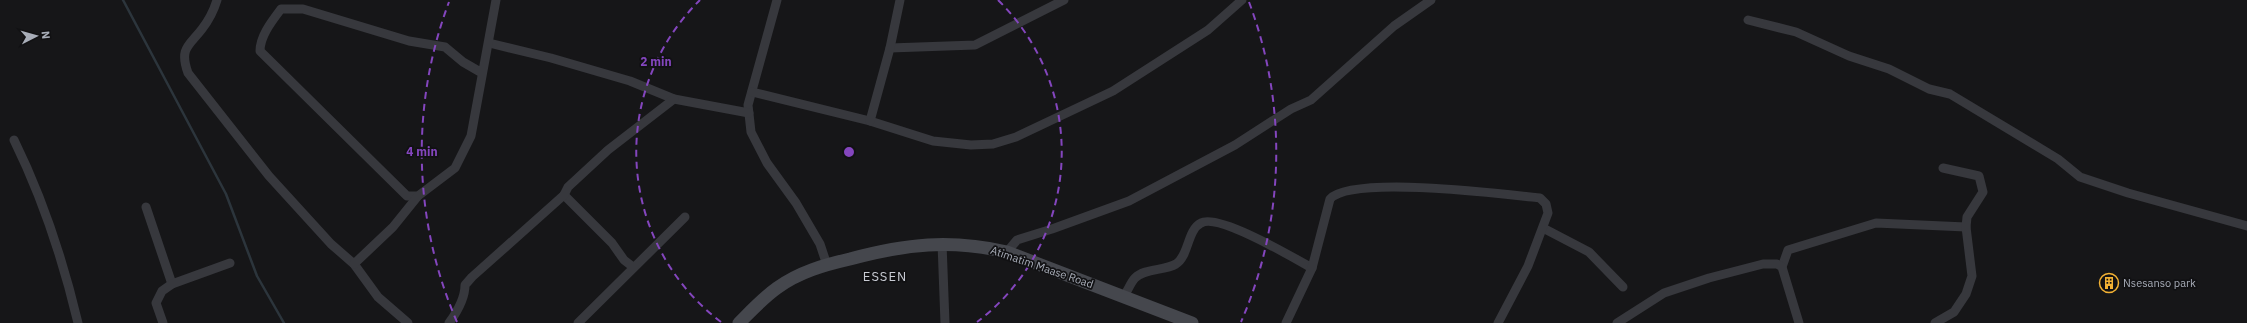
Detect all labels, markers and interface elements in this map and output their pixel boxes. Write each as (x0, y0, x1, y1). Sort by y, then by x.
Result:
north arrow (16, 16, 56, 56)
text: N (39, 30, 53, 40)
text: 2 min (640, 54, 672, 69)
text: 4 min (406, 144, 438, 159)
centre of rings (842, 145, 856, 159)
street label: Atimatim Maase Road (989, 243, 1095, 291)
district label: ESSEN (863, 268, 907, 285)
building icon: Nsesanso park (2098, 272, 2120, 294)
place label: Nsesanso park (2123, 276, 2196, 290)

